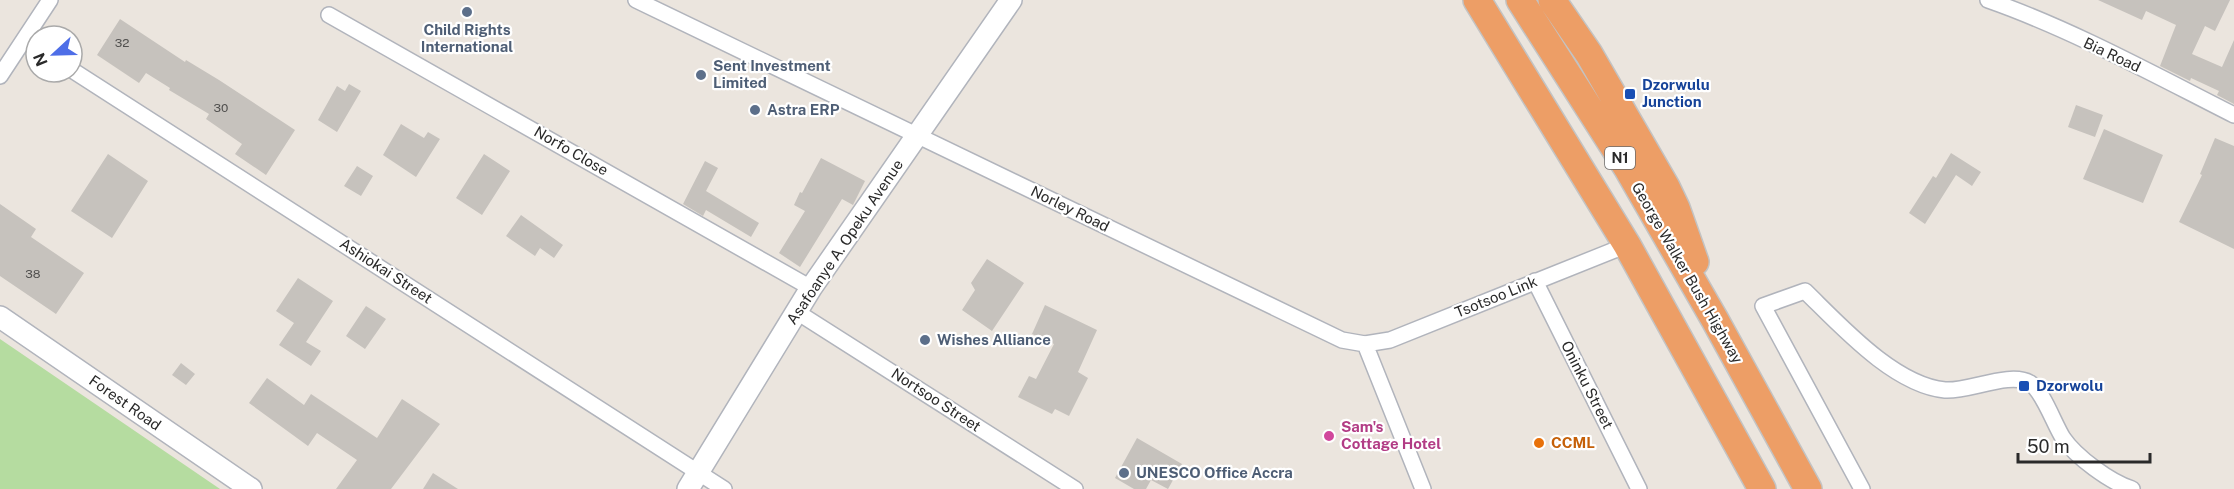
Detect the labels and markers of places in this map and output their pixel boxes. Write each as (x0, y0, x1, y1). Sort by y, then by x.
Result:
marker: Child Rights International (460, 5, 474, 19)
place label: Child Rights International (421, 21, 513, 55)
place label: Sent Investment Limited (713, 57, 831, 91)
marker: Sent Investment Limited (694, 68, 708, 82)
place label: Dzorwulu Junction (1642, 76, 1710, 110)
marker: Dzorwulu Junction (1623, 87, 1637, 101)
place label: Astra ERP (767, 101, 840, 118)
marker: Astra ERP (748, 103, 762, 117)
place label: Wishes Alliance (937, 331, 1051, 348)
marker: Wishes Alliance (918, 333, 932, 347)
place label: Dzorwolu (2036, 377, 2103, 394)
marker: Dzorwolu (2017, 379, 2031, 393)
place label: Sam's Cottage Hotel (1341, 418, 1441, 452)
marker: Sam's Cottage Hotel (1322, 429, 1336, 443)
place label: CCML (1551, 434, 1595, 451)
marker: CCML (1532, 436, 1546, 450)
place label: UNESCO Office Accra (1136, 464, 1293, 481)
marker: UNESCO Office Accra (1117, 466, 1131, 480)

